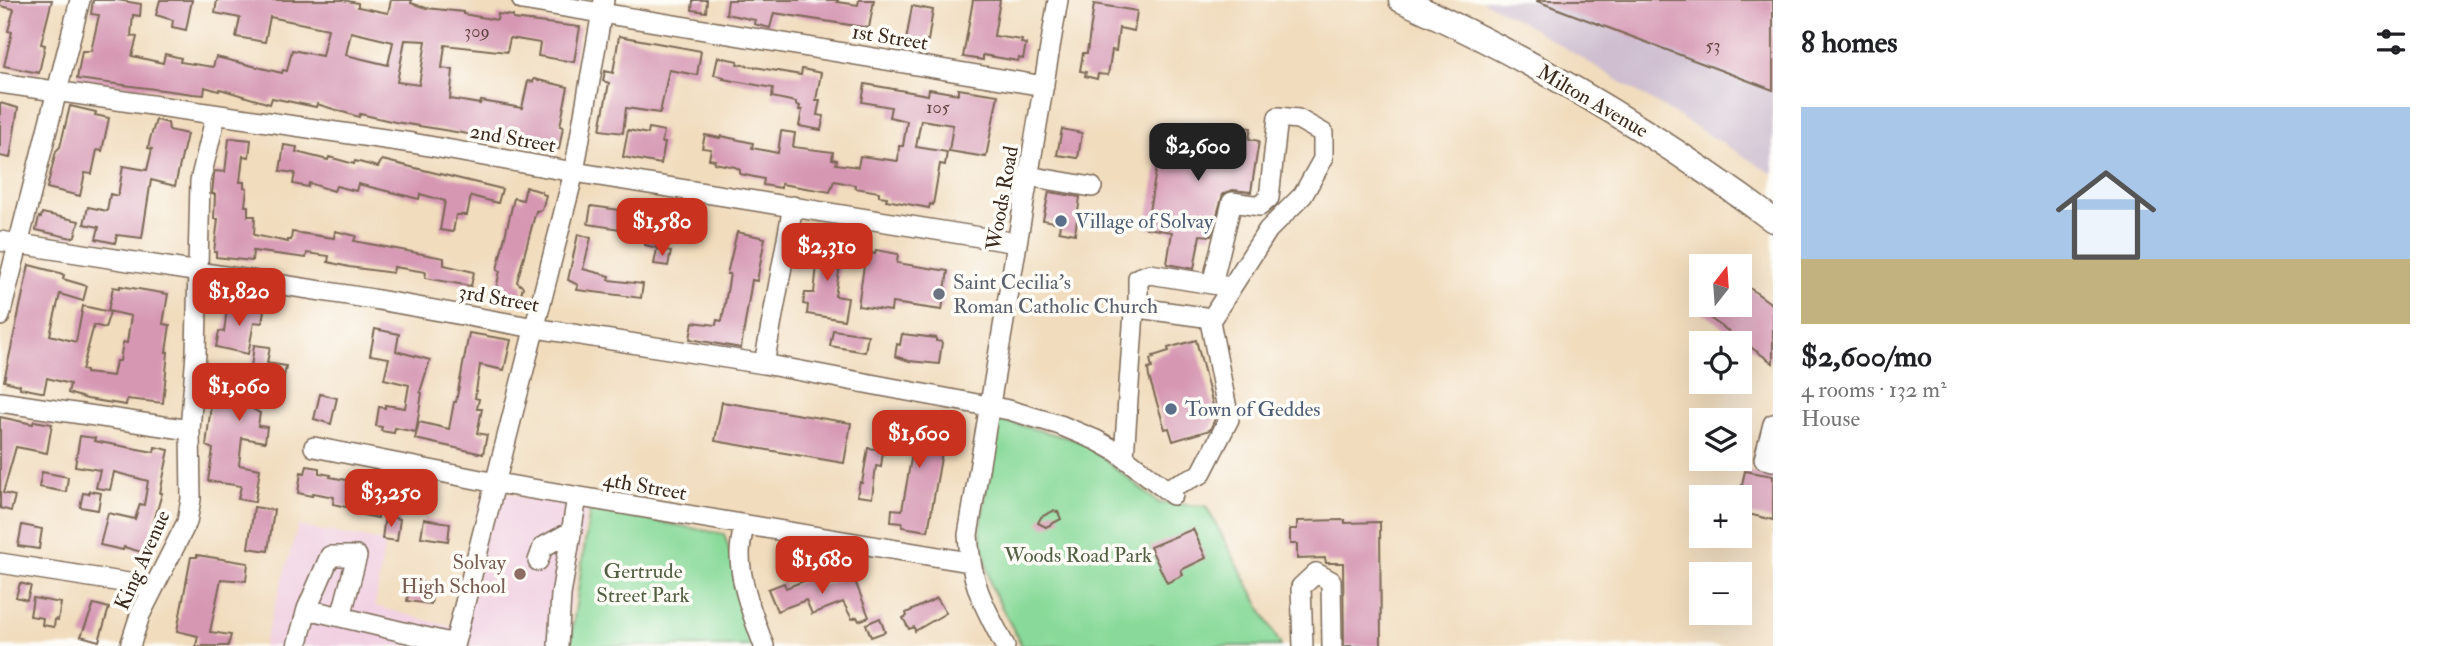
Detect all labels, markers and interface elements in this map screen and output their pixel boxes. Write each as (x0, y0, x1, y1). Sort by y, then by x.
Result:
street label: 1st Street (850, 18, 930, 57)
house number: 309 (464, 20, 490, 43)
icon: filters (2372, 23, 2410, 61)
text: 8 homes (1801, 24, 1898, 61)
house number: 53 (1706, 34, 1720, 57)
street label: Milton Avenue (1532, 59, 1653, 144)
house number: 105 (926, 96, 950, 119)
street label: 2nd Street (468, 118, 558, 159)
pin: $2,600 (1141, 124, 1255, 183)
text: $2,600 (1165, 131, 1231, 160)
street label: Woods Road (980, 143, 1025, 253)
icon: home (2043, 152, 2169, 278)
pin: $1,580 (605, 198, 719, 258)
text: $1,580 (632, 206, 692, 235)
place label: Village of Solvay (1075, 208, 1214, 235)
marker: Village of Solvay (1053, 213, 1069, 229)
pin: $2,310 (770, 224, 884, 283)
text: $2,310 (798, 231, 856, 260)
north arrow (1689, 254, 1752, 317)
map controls (1689, 254, 1752, 625)
pin: $1,820 (182, 268, 296, 328)
place label: Saint Cecilia's Roman Catholic Church (953, 269, 1158, 320)
text: $1,820 (209, 276, 269, 305)
street label: 3rd Street (457, 278, 541, 319)
marker: Saint Cecilia's Roman Catholic Church (931, 286, 947, 302)
button: locate (1689, 331, 1752, 394)
text: $2,600/mo (1801, 338, 1932, 375)
pin: $1,060 (182, 364, 296, 423)
text: $1,060 (208, 371, 270, 400)
text: 4 rooms · 132 m² (1801, 375, 1947, 404)
place label: Town of Geddes (1185, 396, 1320, 423)
marker: Town of Geddes (1163, 401, 1179, 417)
text: House (1801, 404, 1860, 433)
button: layers (1689, 408, 1752, 471)
pin: $1,600 (862, 410, 976, 470)
text: $1,600 (888, 418, 950, 447)
street label: 4th Street (601, 466, 689, 507)
pin: $3,250 (334, 470, 448, 529)
text: $3,250 (361, 477, 421, 506)
button: + (1689, 485, 1752, 548)
street label: King Avenue (108, 506, 177, 614)
pin: $1,680 (765, 536, 879, 596)
park label: Woods Road Park (1003, 542, 1152, 569)
text: $1,680 (792, 544, 852, 573)
place label: Solvay High School (401, 549, 507, 600)
park label: Gertrude Street Park (596, 558, 690, 609)
button: − (1689, 562, 1752, 625)
marker: Solvay High School (512, 566, 528, 582)

